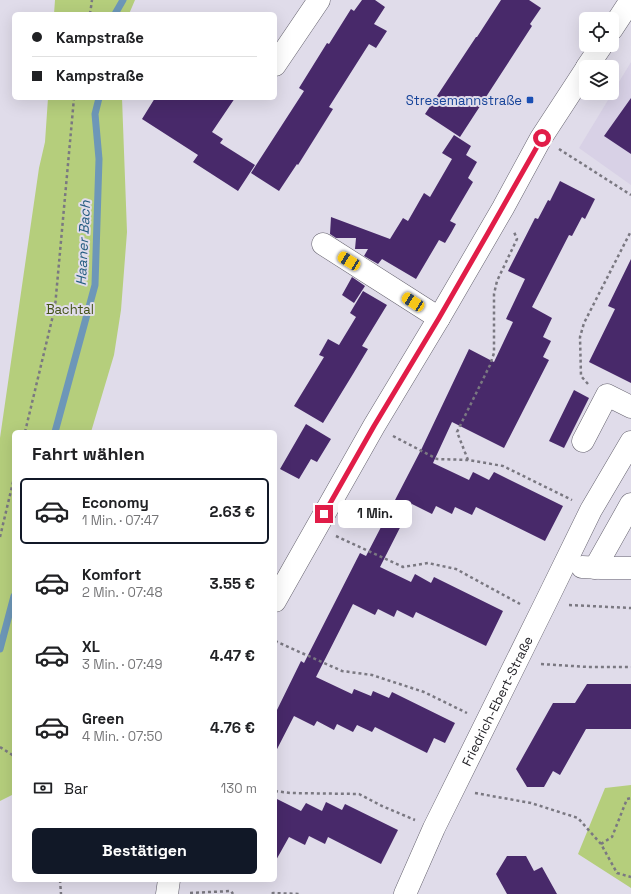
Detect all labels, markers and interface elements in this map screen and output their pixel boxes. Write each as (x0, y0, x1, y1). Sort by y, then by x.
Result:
map controls (579, 12, 619, 100)
button: locate (579, 12, 619, 52)
text: Kampstraße (56, 28, 144, 47)
button: layers (579, 60, 619, 100)
text: Kampstraße (56, 66, 144, 85)
place label: Stresemannstraße (406, 92, 522, 109)
marker: Stresemannstraße (525, 95, 535, 105)
route start (533, 129, 551, 147)
water label: Haaner Bach (72, 200, 94, 286)
car (336, 250, 362, 272)
car (400, 290, 426, 314)
park label: Bachtal (46, 301, 94, 318)
text: Fahrt wählen (32, 442, 145, 465)
icon: car (34, 493, 70, 529)
text: Economy (82, 493, 149, 512)
callout: 1 Min. (338, 500, 412, 528)
text: 2.63 € (209, 502, 255, 521)
route end (315, 505, 333, 523)
text: 1 Min. (357, 505, 393, 522)
text: 1 Min. · 07:47 (82, 512, 159, 529)
icon: car (34, 565, 70, 601)
text: Komfort (82, 565, 141, 584)
text: 3.55 € (209, 574, 255, 593)
text: 2 Min. · 07:48 (82, 584, 163, 601)
street label: Friedrich-Ebert-Straße (458, 633, 537, 769)
icon: car (34, 637, 70, 673)
text: XL (82, 637, 100, 656)
text: 4.47 € (210, 646, 255, 665)
text: 3 Min. · 07:49 (82, 656, 162, 673)
icon: car (34, 709, 70, 745)
text: Green (82, 709, 124, 728)
text: 4.76 € (210, 718, 255, 737)
text: 4 Min. · 07:50 (82, 728, 163, 745)
icon: cash (32, 777, 54, 799)
text: Bar (64, 779, 88, 798)
text: 130 m (221, 780, 257, 797)
button: Bestätigen (32, 828, 257, 874)

